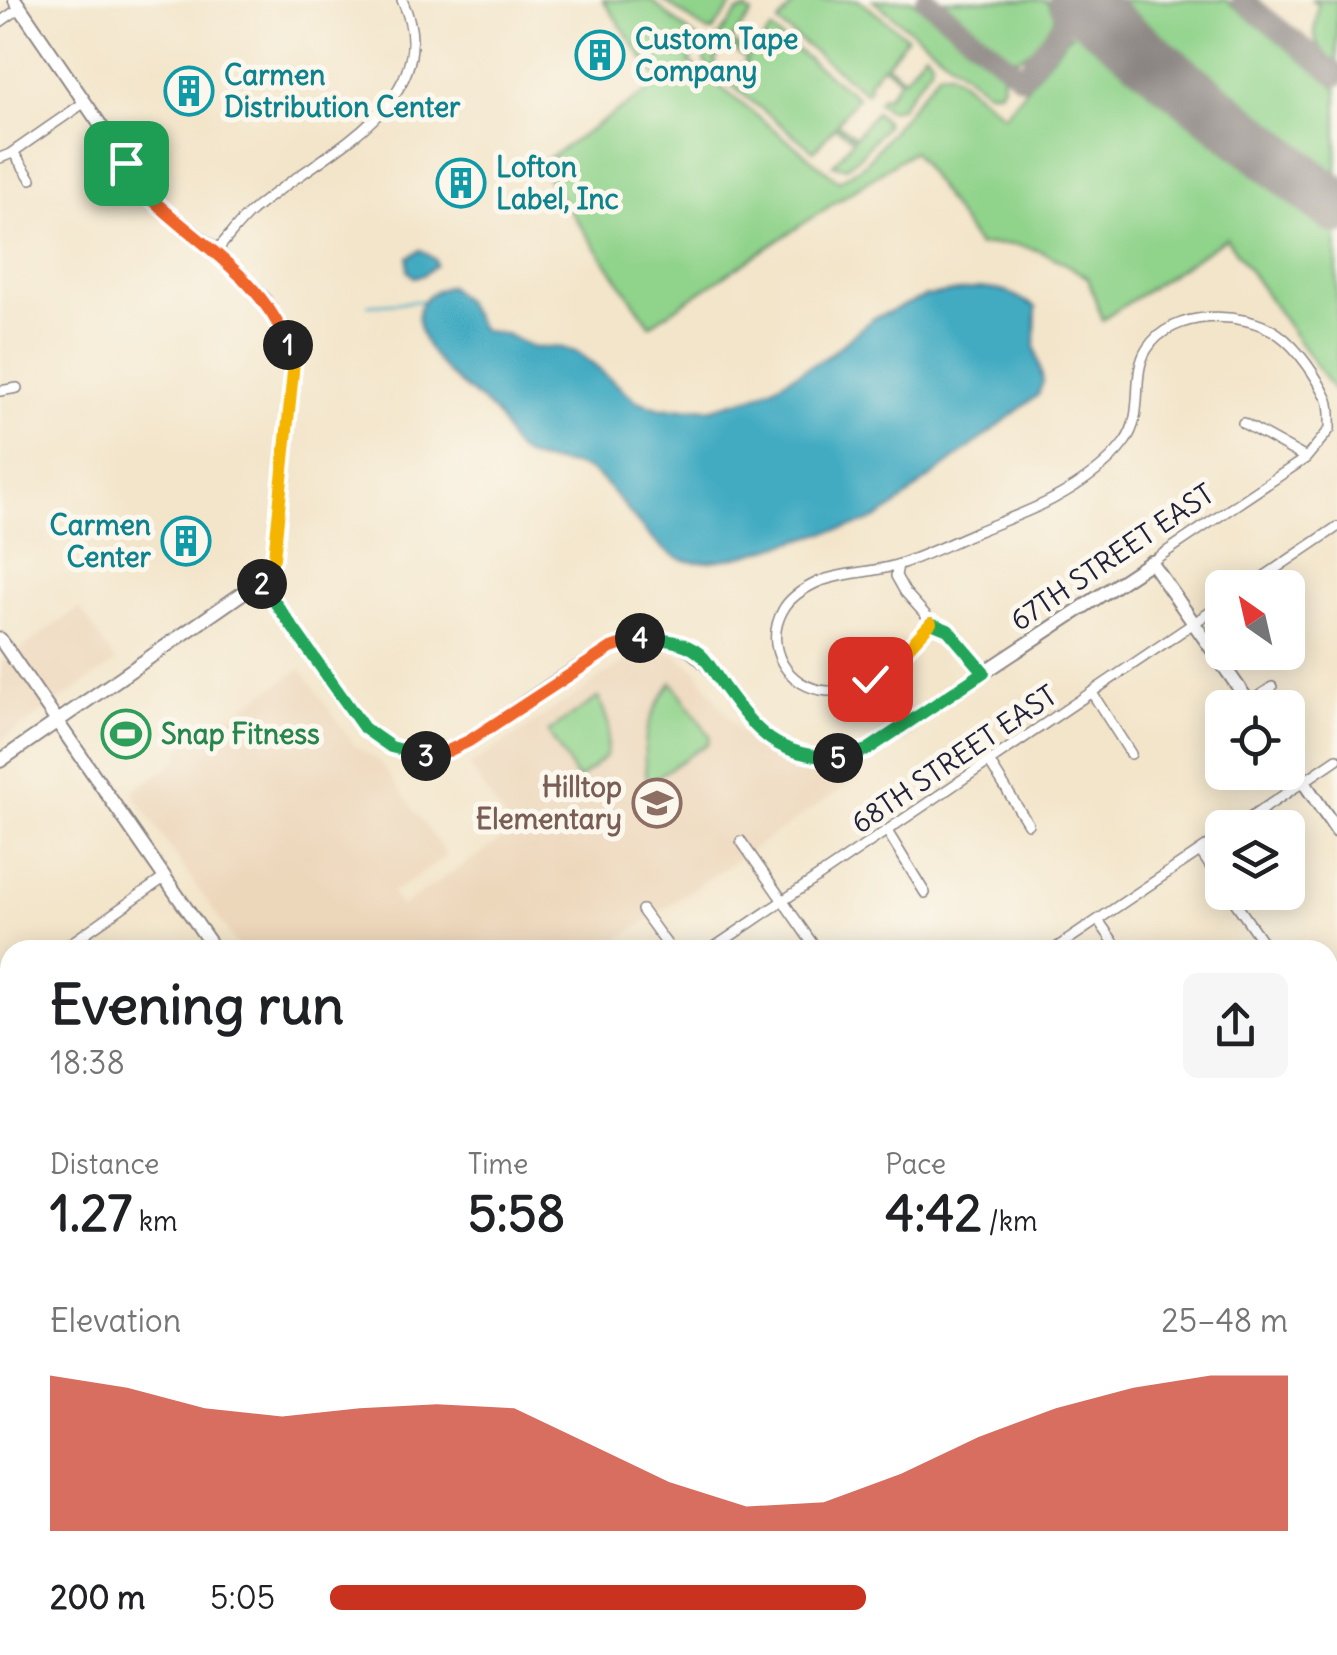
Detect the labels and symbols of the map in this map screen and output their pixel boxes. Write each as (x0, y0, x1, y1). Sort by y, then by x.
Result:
place label: Custom Tape Company (635, 21, 798, 89)
building icon: Custom Tape Company (574, 29, 626, 81)
place label: Carmen Distribution Center (224, 57, 461, 125)
building icon: Carmen Distribution Center (163, 65, 215, 117)
pin (84, 121, 169, 206)
place label: Lofton Label, Inc (496, 149, 619, 217)
building icon: Lofton Label, Inc (435, 157, 487, 209)
pin: 1 (263, 320, 313, 370)
street label: 67TH STREET EAST (1003, 476, 1221, 638)
place label: Carmen Center (50, 507, 152, 575)
building icon: Carmen Center (160, 515, 212, 567)
pin: 2 (237, 559, 287, 609)
north arrow (1205, 570, 1305, 670)
pin: 4 (615, 613, 665, 663)
pin (828, 637, 913, 722)
street label: 68TH STREET EAST (844, 677, 1064, 841)
sports icon: Snap Fitness (100, 708, 152, 760)
place label: Snap Fitness (161, 716, 320, 752)
pin: 3 (401, 731, 451, 781)
pin: 5 (813, 733, 863, 783)
place label: Hilltop Elementary (476, 769, 622, 837)
school or university icon: Hilltop Elementary (631, 777, 683, 829)

